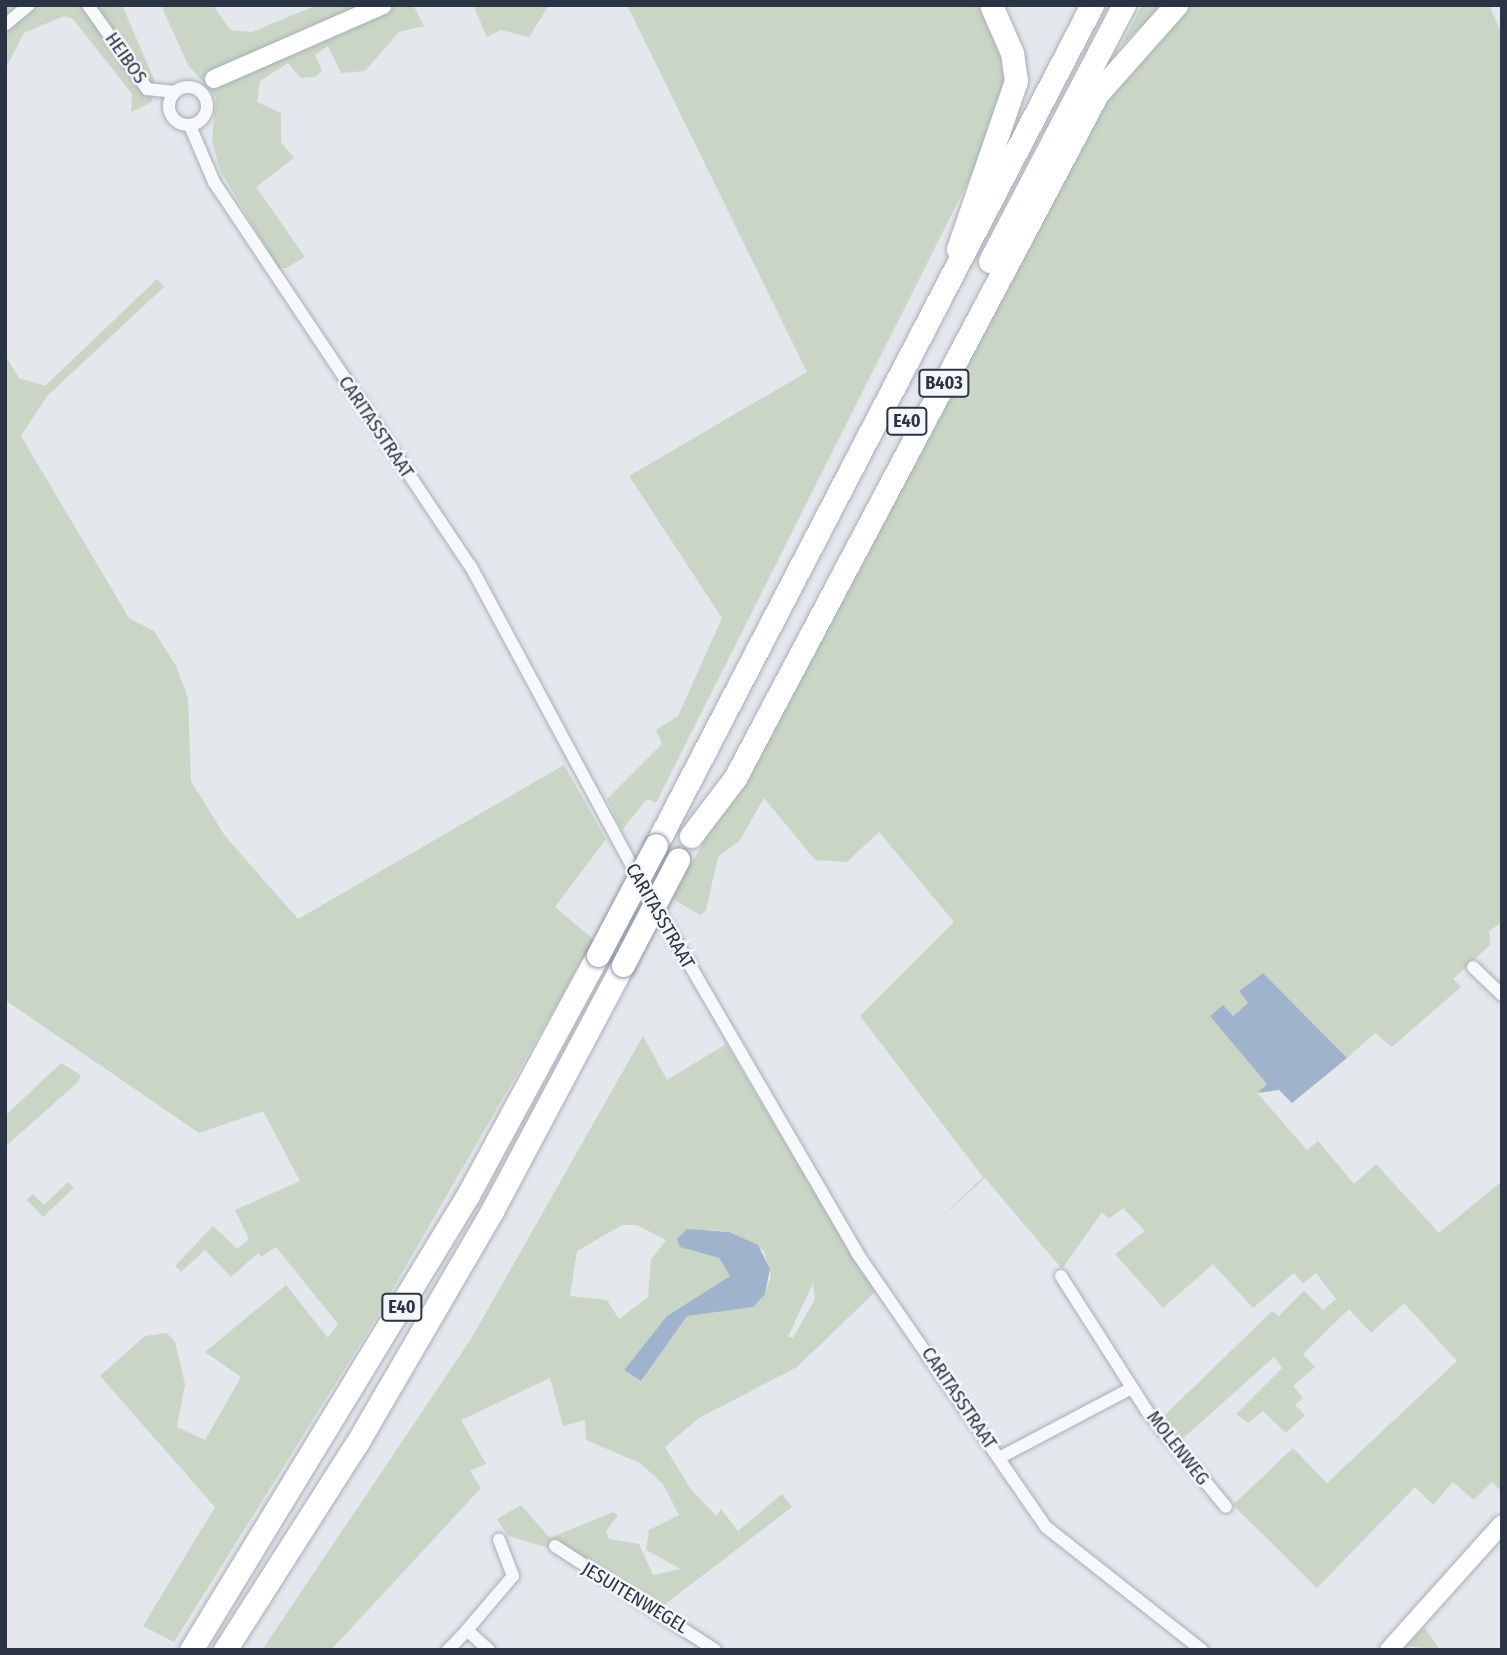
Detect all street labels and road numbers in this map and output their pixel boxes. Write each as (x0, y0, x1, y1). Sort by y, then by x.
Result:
street label: HEIBOS (100, 28, 152, 88)
road number: B403 (918, 368, 970, 398)
street label: CARITASSTRAAT (334, 372, 418, 482)
road number: E40 (886, 407, 928, 436)
street label: CARITASSTRAAT (621, 859, 699, 973)
road number: E40 (381, 1292, 423, 1322)
street label: CARITASSTRAAT (917, 1343, 1001, 1453)
street label: MOLENWEG (1142, 1406, 1214, 1490)
street label: JESUITENWEGEL (578, 1557, 692, 1639)

